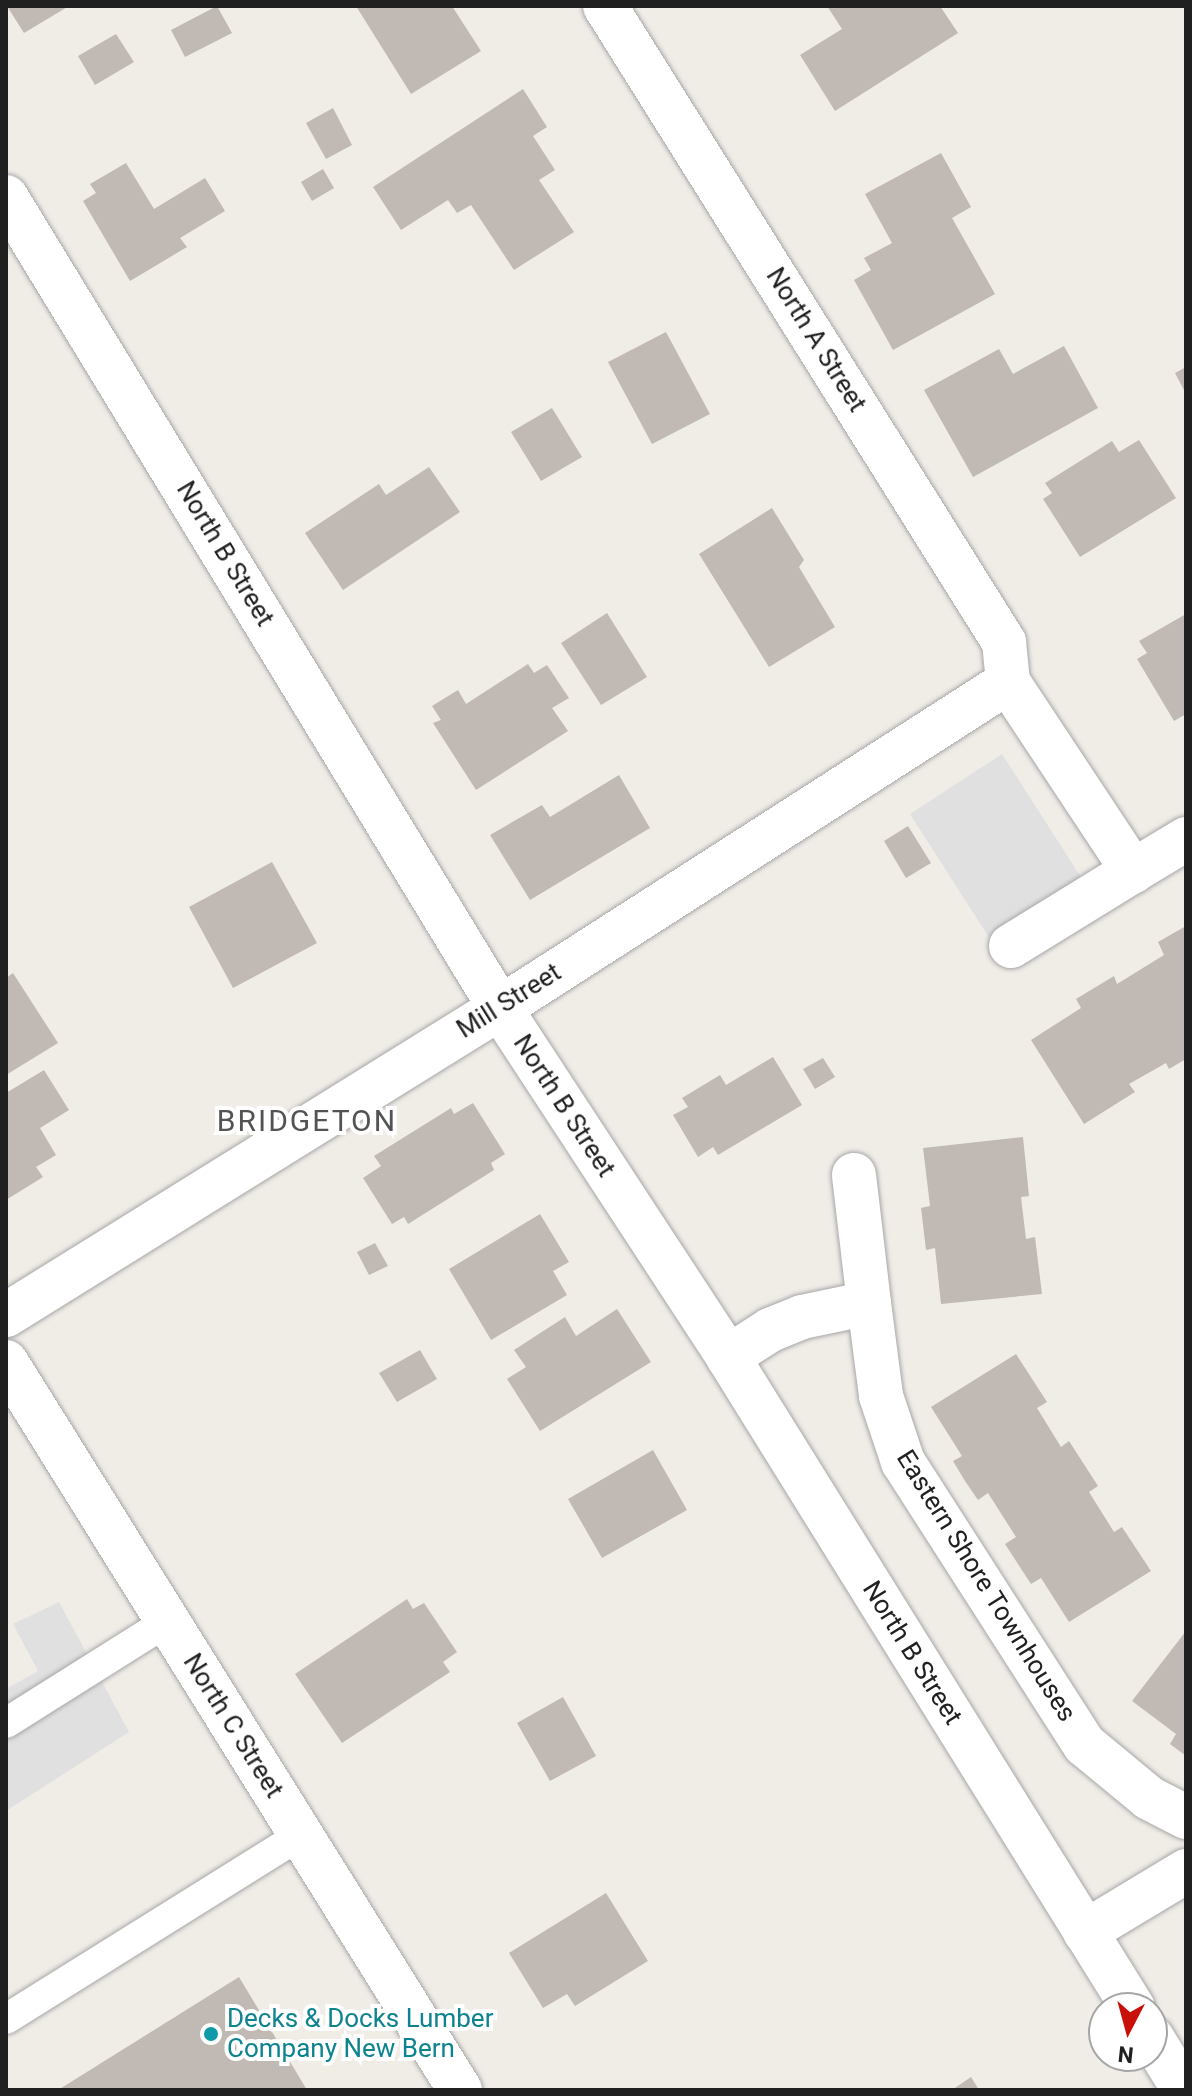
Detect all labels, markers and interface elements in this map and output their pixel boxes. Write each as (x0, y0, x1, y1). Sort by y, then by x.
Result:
street label: North A Street (759, 262, 873, 418)
street label: North B Street (170, 476, 280, 632)
street label: Mill Street (451, 957, 567, 1045)
street label: North B Street (506, 1029, 622, 1183)
district label: BRIDGETON (217, 1103, 397, 1139)
street label: Eastern Shore Townhouses (889, 1444, 1083, 1728)
street label: North B Street (855, 1575, 969, 1731)
street label: North C Street (176, 1648, 290, 1804)
north arrow (1088, 1992, 1168, 2072)
place label: Decks & Docks Lumber Company New Bern (227, 2003, 493, 2064)
marker: Decks & Docks Lumber Company New Bern (202, 2025, 220, 2043)
text: N (1117, 2041, 1135, 2068)

